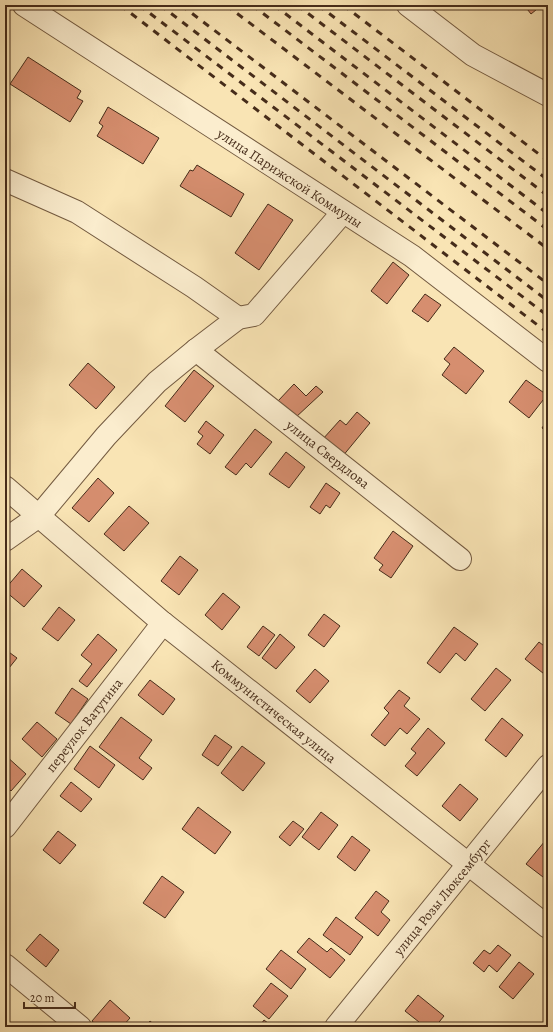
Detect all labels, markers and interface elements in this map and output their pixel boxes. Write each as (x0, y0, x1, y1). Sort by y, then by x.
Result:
street label: улица Парижской Коммуны (213, 124, 366, 233)
street label: улица Свердлова (281, 415, 374, 493)
street label: Коммунистическая улица (207, 655, 340, 768)
street label: переулок Ватутина (42, 674, 128, 776)
street label: улица Розы Люксембург (389, 835, 496, 961)
scale bar (24, 984, 75, 1010)
text: 20 m (30, 990, 54, 1006)

